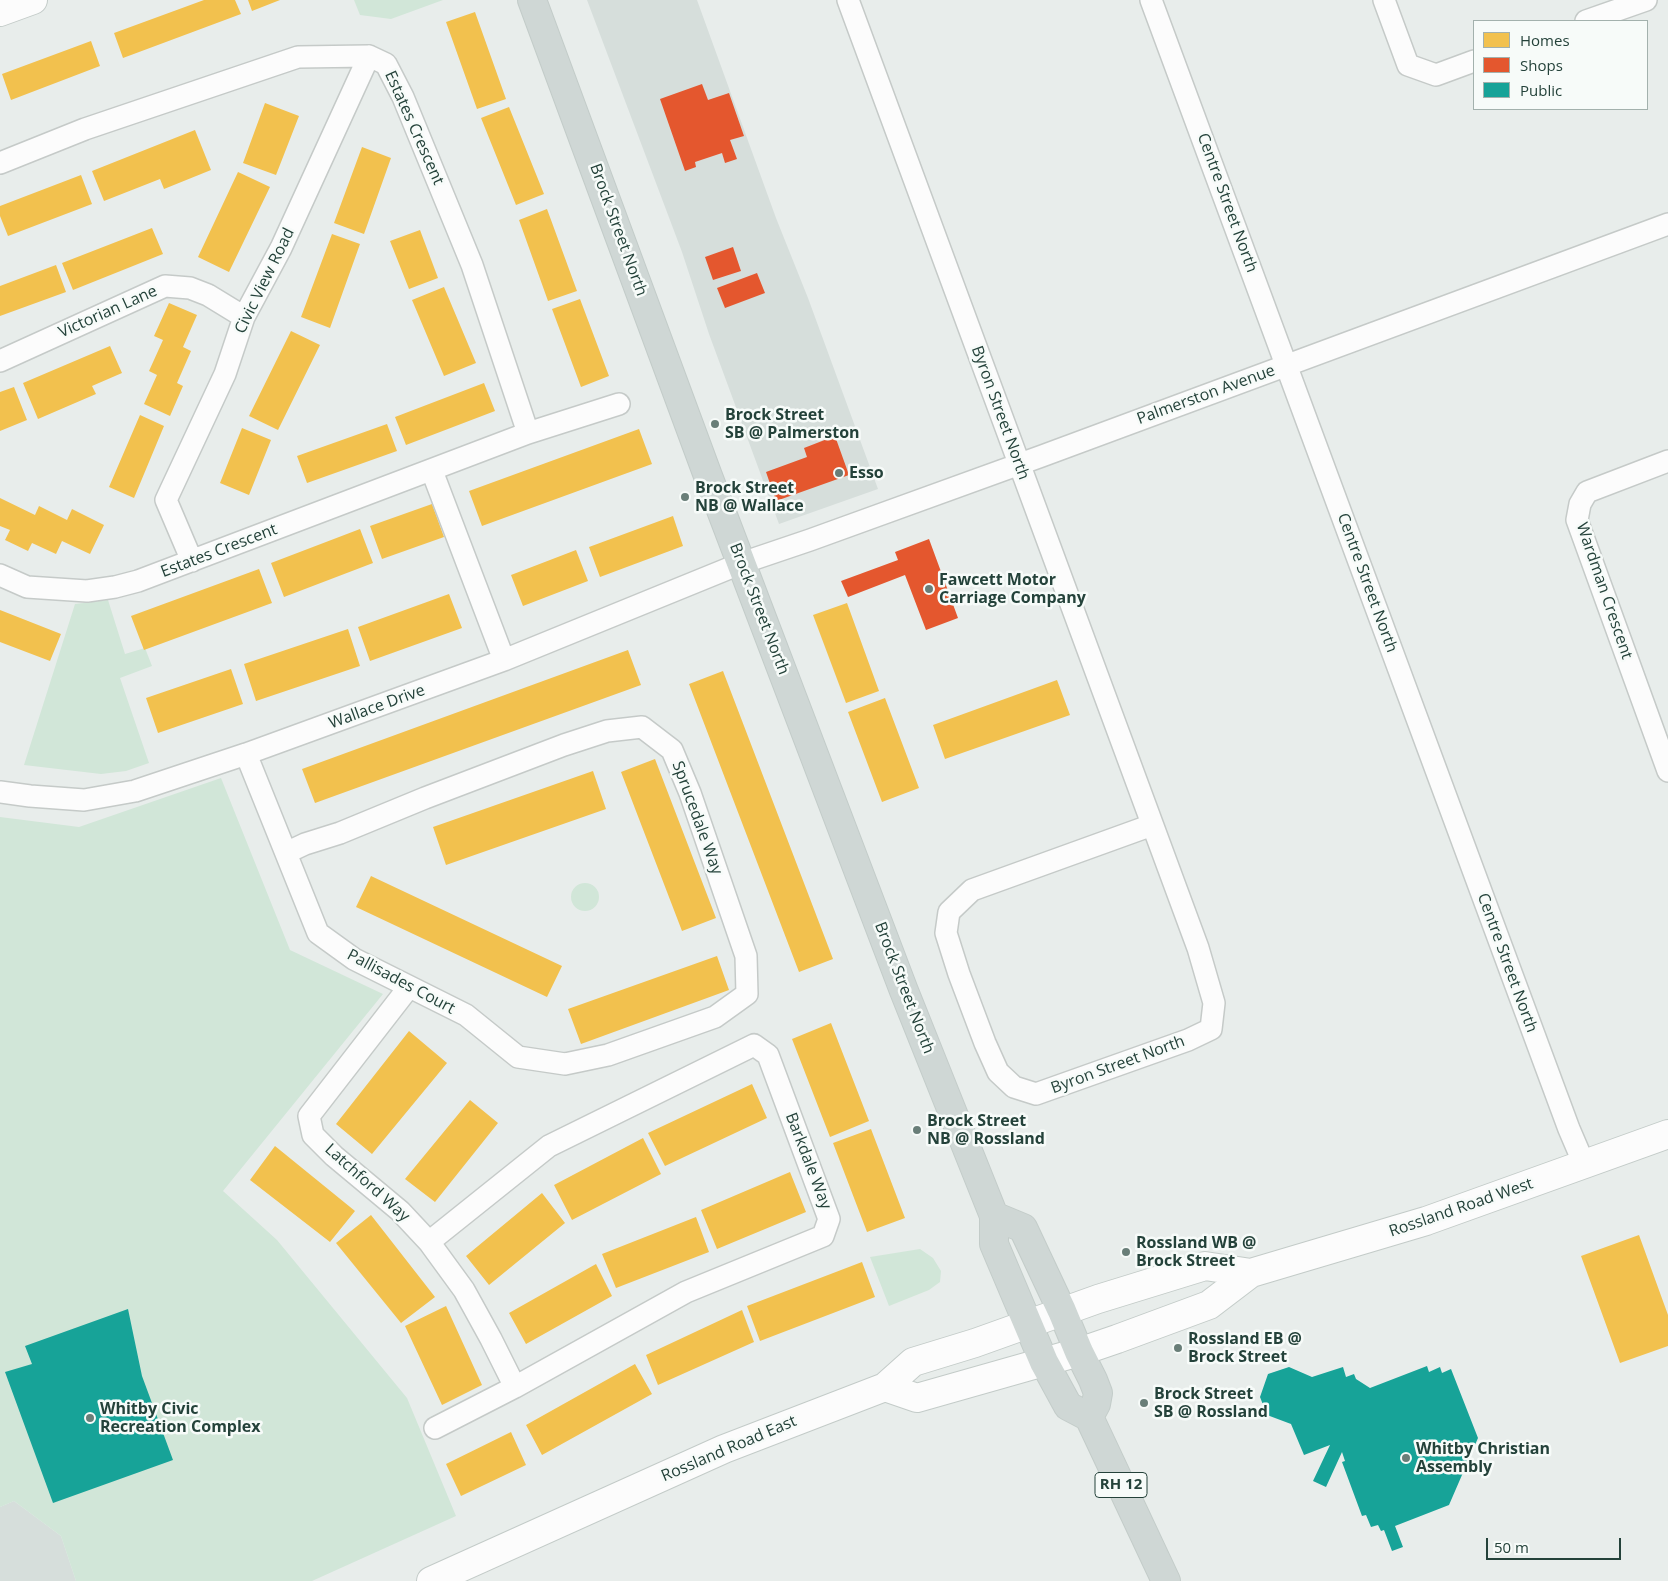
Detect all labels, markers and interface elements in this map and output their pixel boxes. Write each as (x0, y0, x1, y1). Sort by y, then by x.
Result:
legend (1473, 20, 1648, 110)
text: Homes (1520, 30, 1570, 50)
text: Shops (1520, 55, 1563, 75)
street label: Estates Crescent (380, 68, 448, 188)
text: Public (1520, 80, 1562, 100)
street label: Centre Street North (1193, 131, 1261, 275)
street label: Brock Street North (585, 161, 651, 299)
street label: Civic View Road (231, 225, 299, 337)
street label: Victorian Lane (56, 282, 160, 342)
street label: Byron Street North (967, 343, 1033, 483)
street label: Palmerston Avenue (1134, 361, 1278, 429)
place label: Brock Street SB @ Palmerston (725, 405, 860, 443)
marker: Brock Street SB @ Palmerston (709, 418, 721, 430)
place label: Esso (849, 463, 884, 483)
marker: Esso (833, 467, 845, 479)
place label: Brock Street NB @ Wallace (695, 478, 804, 516)
marker: Brock Street NB @ Wallace (679, 491, 691, 503)
street label: Centre Street North (1333, 511, 1401, 655)
street label: Estates Crescent (158, 520, 280, 582)
street label: Wardman Crescent (1572, 520, 1636, 662)
street label: Brock Street North (725, 541, 793, 677)
place label: Fawcett Motor Carriage Company (939, 570, 1086, 608)
marker: Fawcett Motor Carriage Company (923, 583, 935, 595)
street label: Wallace Drive (326, 681, 428, 733)
street label: Sprucedale Way (668, 759, 726, 877)
street label: Centre Street North (1473, 891, 1541, 1035)
street label: Brock Street North (870, 920, 938, 1056)
street label: Pallisades Court (344, 945, 458, 1019)
street label: Byron Street North (1048, 1032, 1188, 1098)
street label: Barkdale Way (781, 1110, 835, 1212)
place label: Brock Street NB @ Rossland (927, 1111, 1045, 1149)
marker: Brock Street NB @ Rossland (911, 1124, 923, 1136)
street label: Latchford Way (321, 1140, 413, 1226)
street label: Rossland Road West (1387, 1174, 1535, 1242)
place label: Rossland WB @ Brock Street (1136, 1233, 1256, 1271)
marker: Rossland WB @ Brock Street (1120, 1246, 1132, 1258)
place label: Rossland EB @ Brock Street (1188, 1329, 1302, 1367)
marker: Rossland EB @ Brock Street (1172, 1342, 1184, 1354)
place label: Brock Street SB @ Rossland (1154, 1384, 1268, 1422)
marker: Brock Street SB @ Rossland (1138, 1397, 1150, 1409)
place label: Whitby Civic Recreation Complex (100, 1399, 261, 1437)
marker: Whitby Civic Recreation Complex (84, 1412, 96, 1424)
street label: Rossland Road East (659, 1412, 799, 1486)
place label: Whitby Christian Assembly (1416, 1439, 1550, 1477)
marker: Whitby Christian Assembly (1400, 1452, 1412, 1464)
road number: RH 12 (1095, 1472, 1147, 1498)
scale bar (1488, 1528, 1623, 1560)
text: 50 m (1494, 1537, 1529, 1557)

